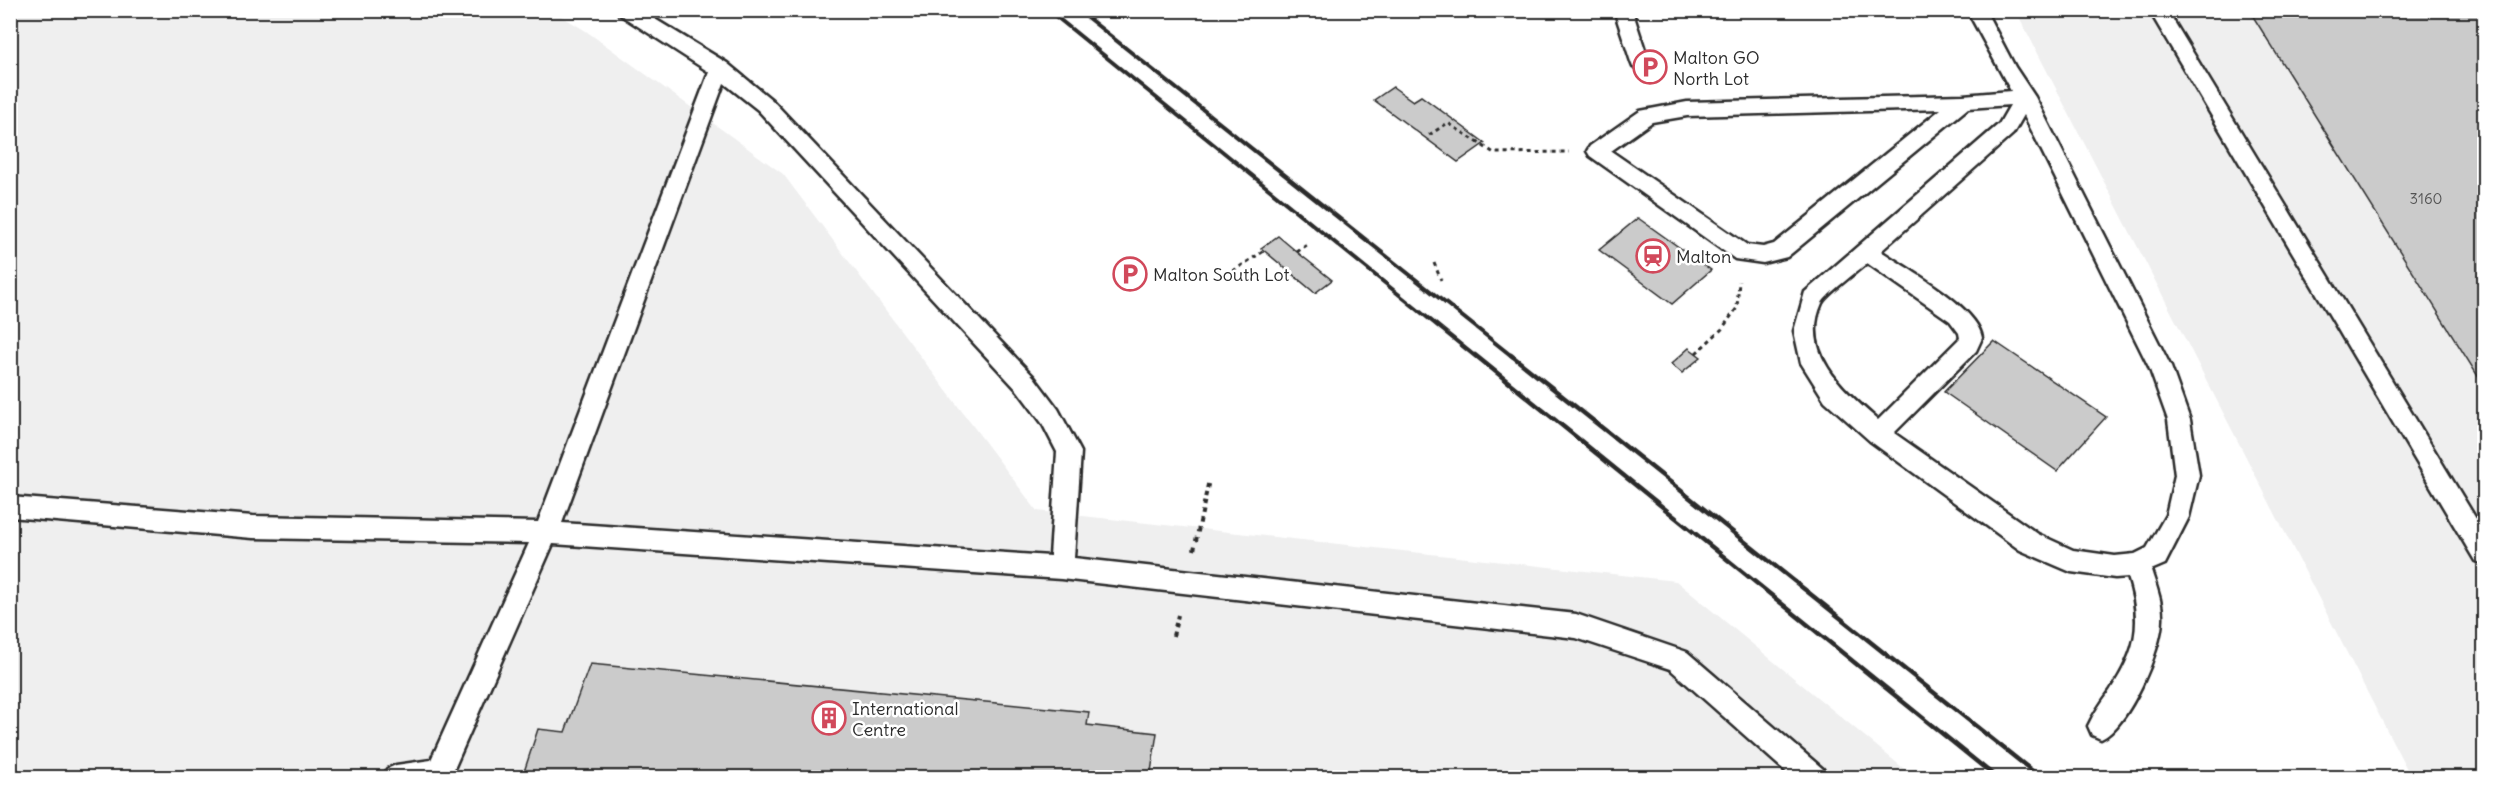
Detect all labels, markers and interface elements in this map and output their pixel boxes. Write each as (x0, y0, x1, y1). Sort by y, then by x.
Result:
place label: Malton GO North Lot (1673, 46, 1760, 90)
parking icon: Malton GO North Lot (1632, 49, 1668, 85)
house number: 3160 (2410, 189, 2442, 208)
station icon: Malton (1635, 238, 1671, 274)
place label: Malton (1676, 245, 1731, 268)
parking icon: Malton South Lot (1112, 256, 1148, 292)
place label: Malton South Lot (1153, 263, 1290, 286)
place label: International Centre (852, 697, 959, 741)
building icon: International Centre (811, 700, 847, 736)

